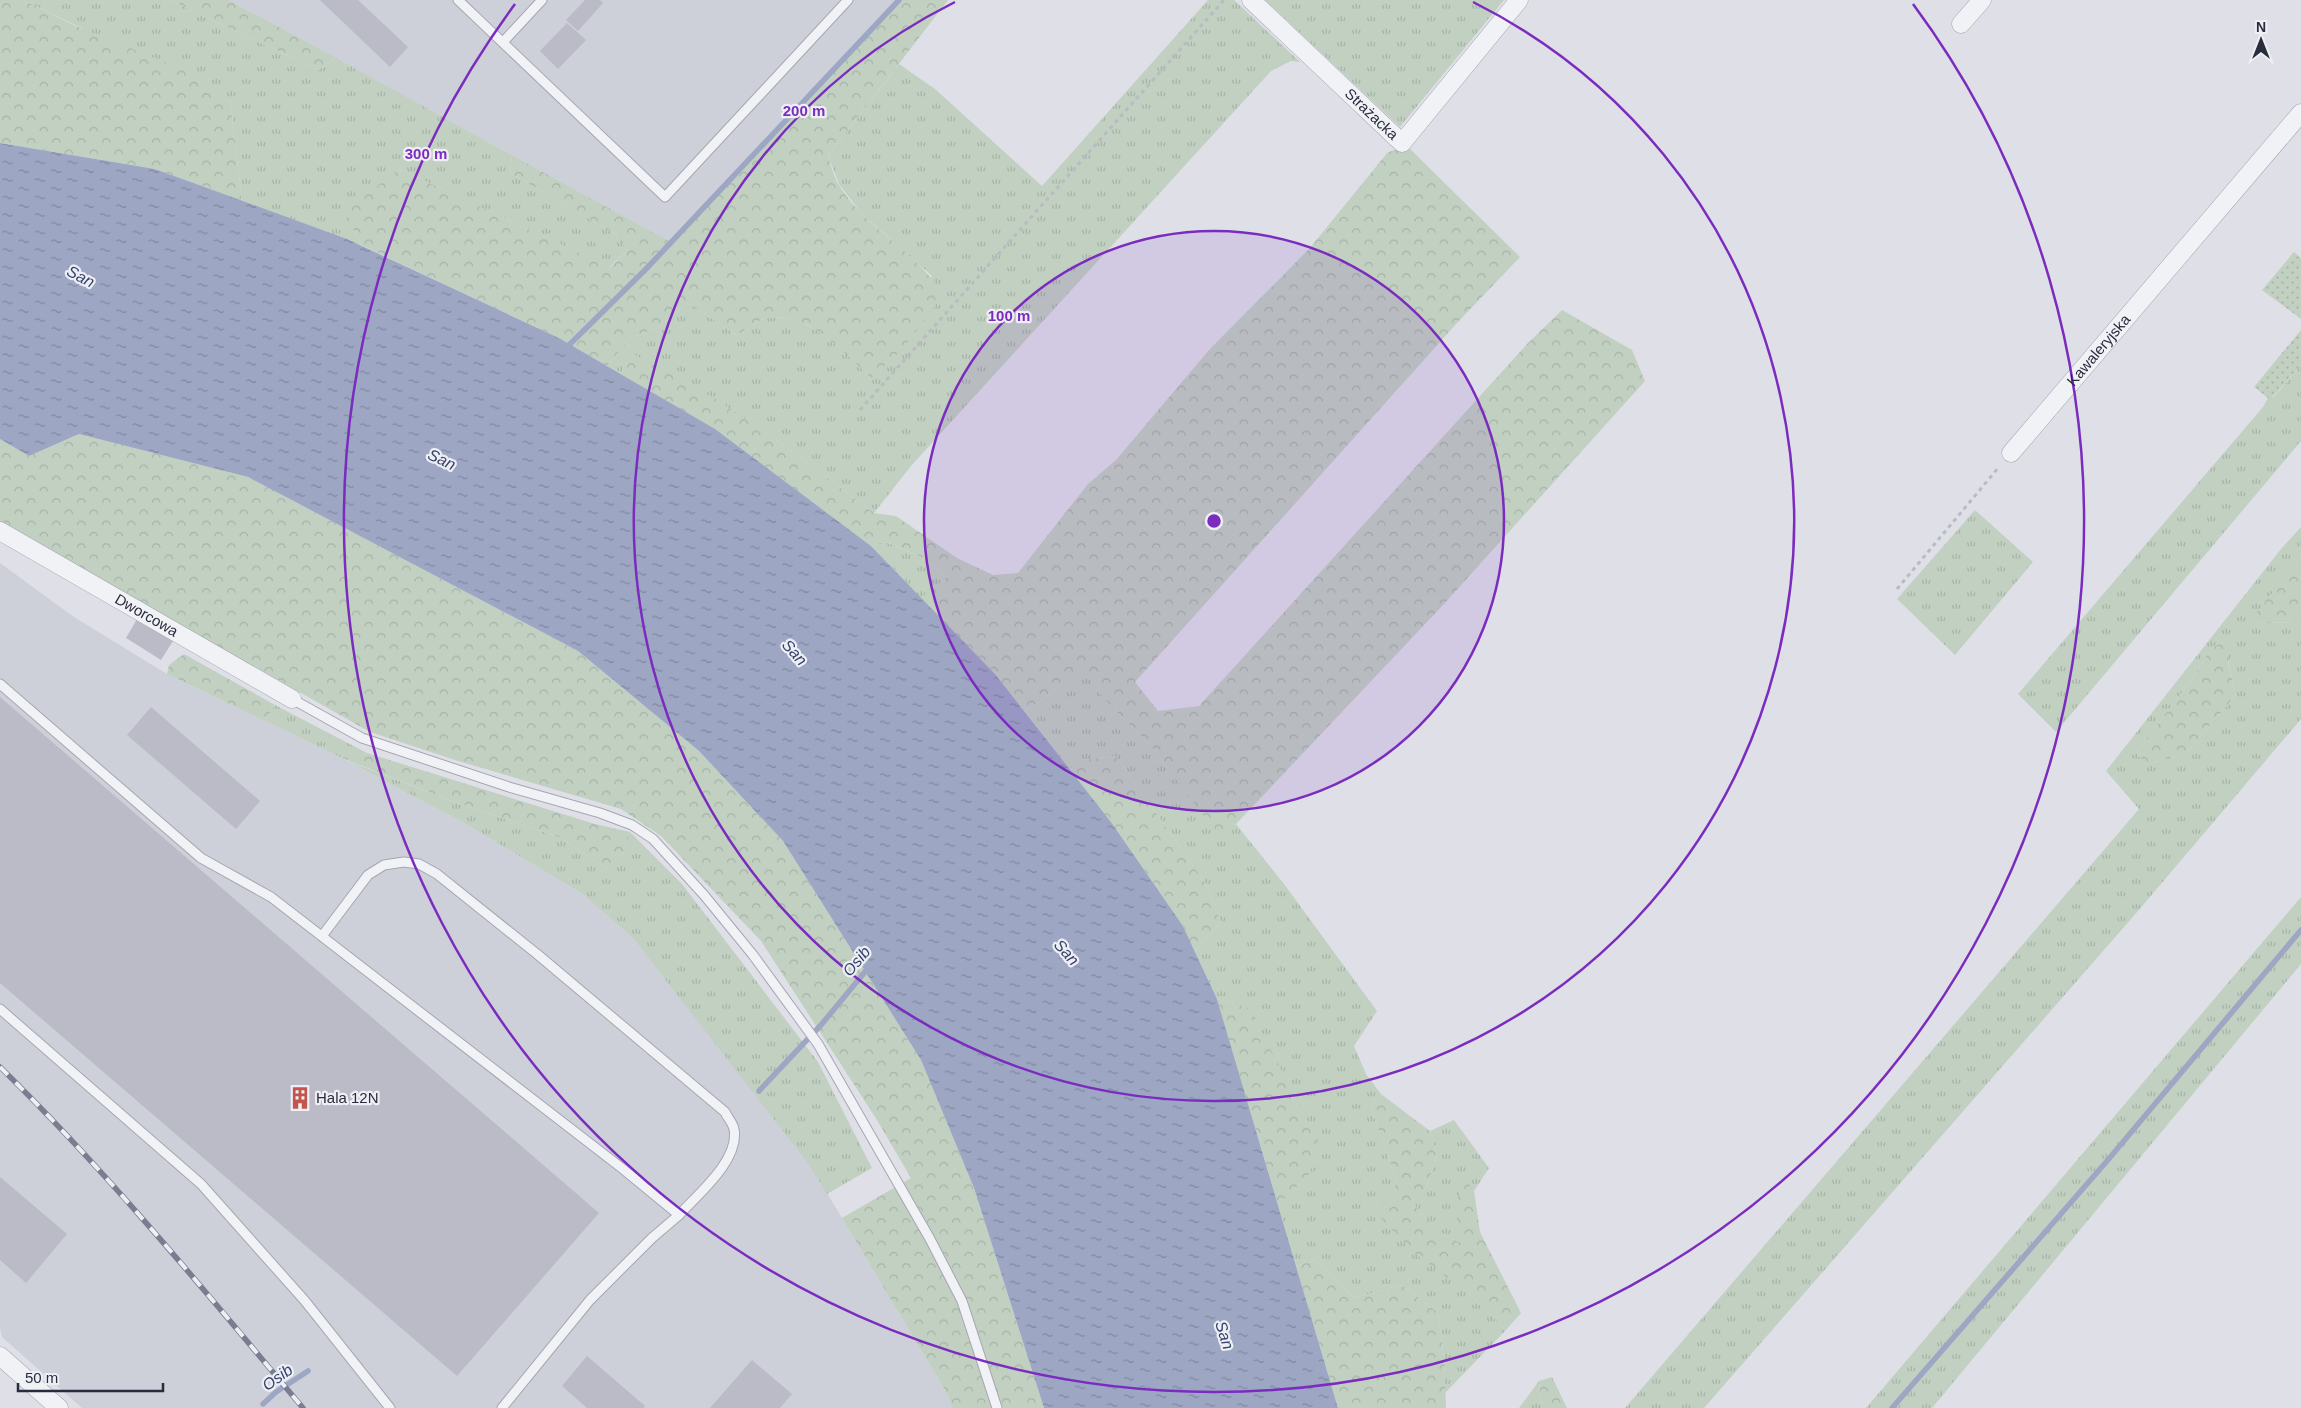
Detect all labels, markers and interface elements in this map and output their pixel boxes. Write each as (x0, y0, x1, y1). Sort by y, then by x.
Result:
north arrow (2236, 15, 2286, 65)
text: N (2256, 19, 2266, 35)
street label: Strażacka (1342, 85, 1402, 143)
text: 200 m (783, 102, 825, 119)
text: 300 m (405, 145, 447, 162)
water label: San (64, 262, 97, 291)
text: 100 m (988, 307, 1030, 324)
street label: Kawaleryjska (2063, 310, 2134, 389)
water label: San (425, 446, 458, 473)
centre of rings (1205, 512, 1223, 530)
street label: Dworcowa (112, 590, 182, 640)
water label: San (779, 636, 811, 669)
water label: San (1051, 936, 1083, 969)
water label: Osib (839, 943, 874, 979)
building icon: Hala 12N (287, 1085, 313, 1111)
place label: Hala 12N (316, 1089, 379, 1106)
water label: San (1212, 1319, 1237, 1351)
scale bar (18, 1360, 162, 1392)
water label: Osib (259, 1361, 296, 1394)
text: 50 m (25, 1369, 58, 1386)

